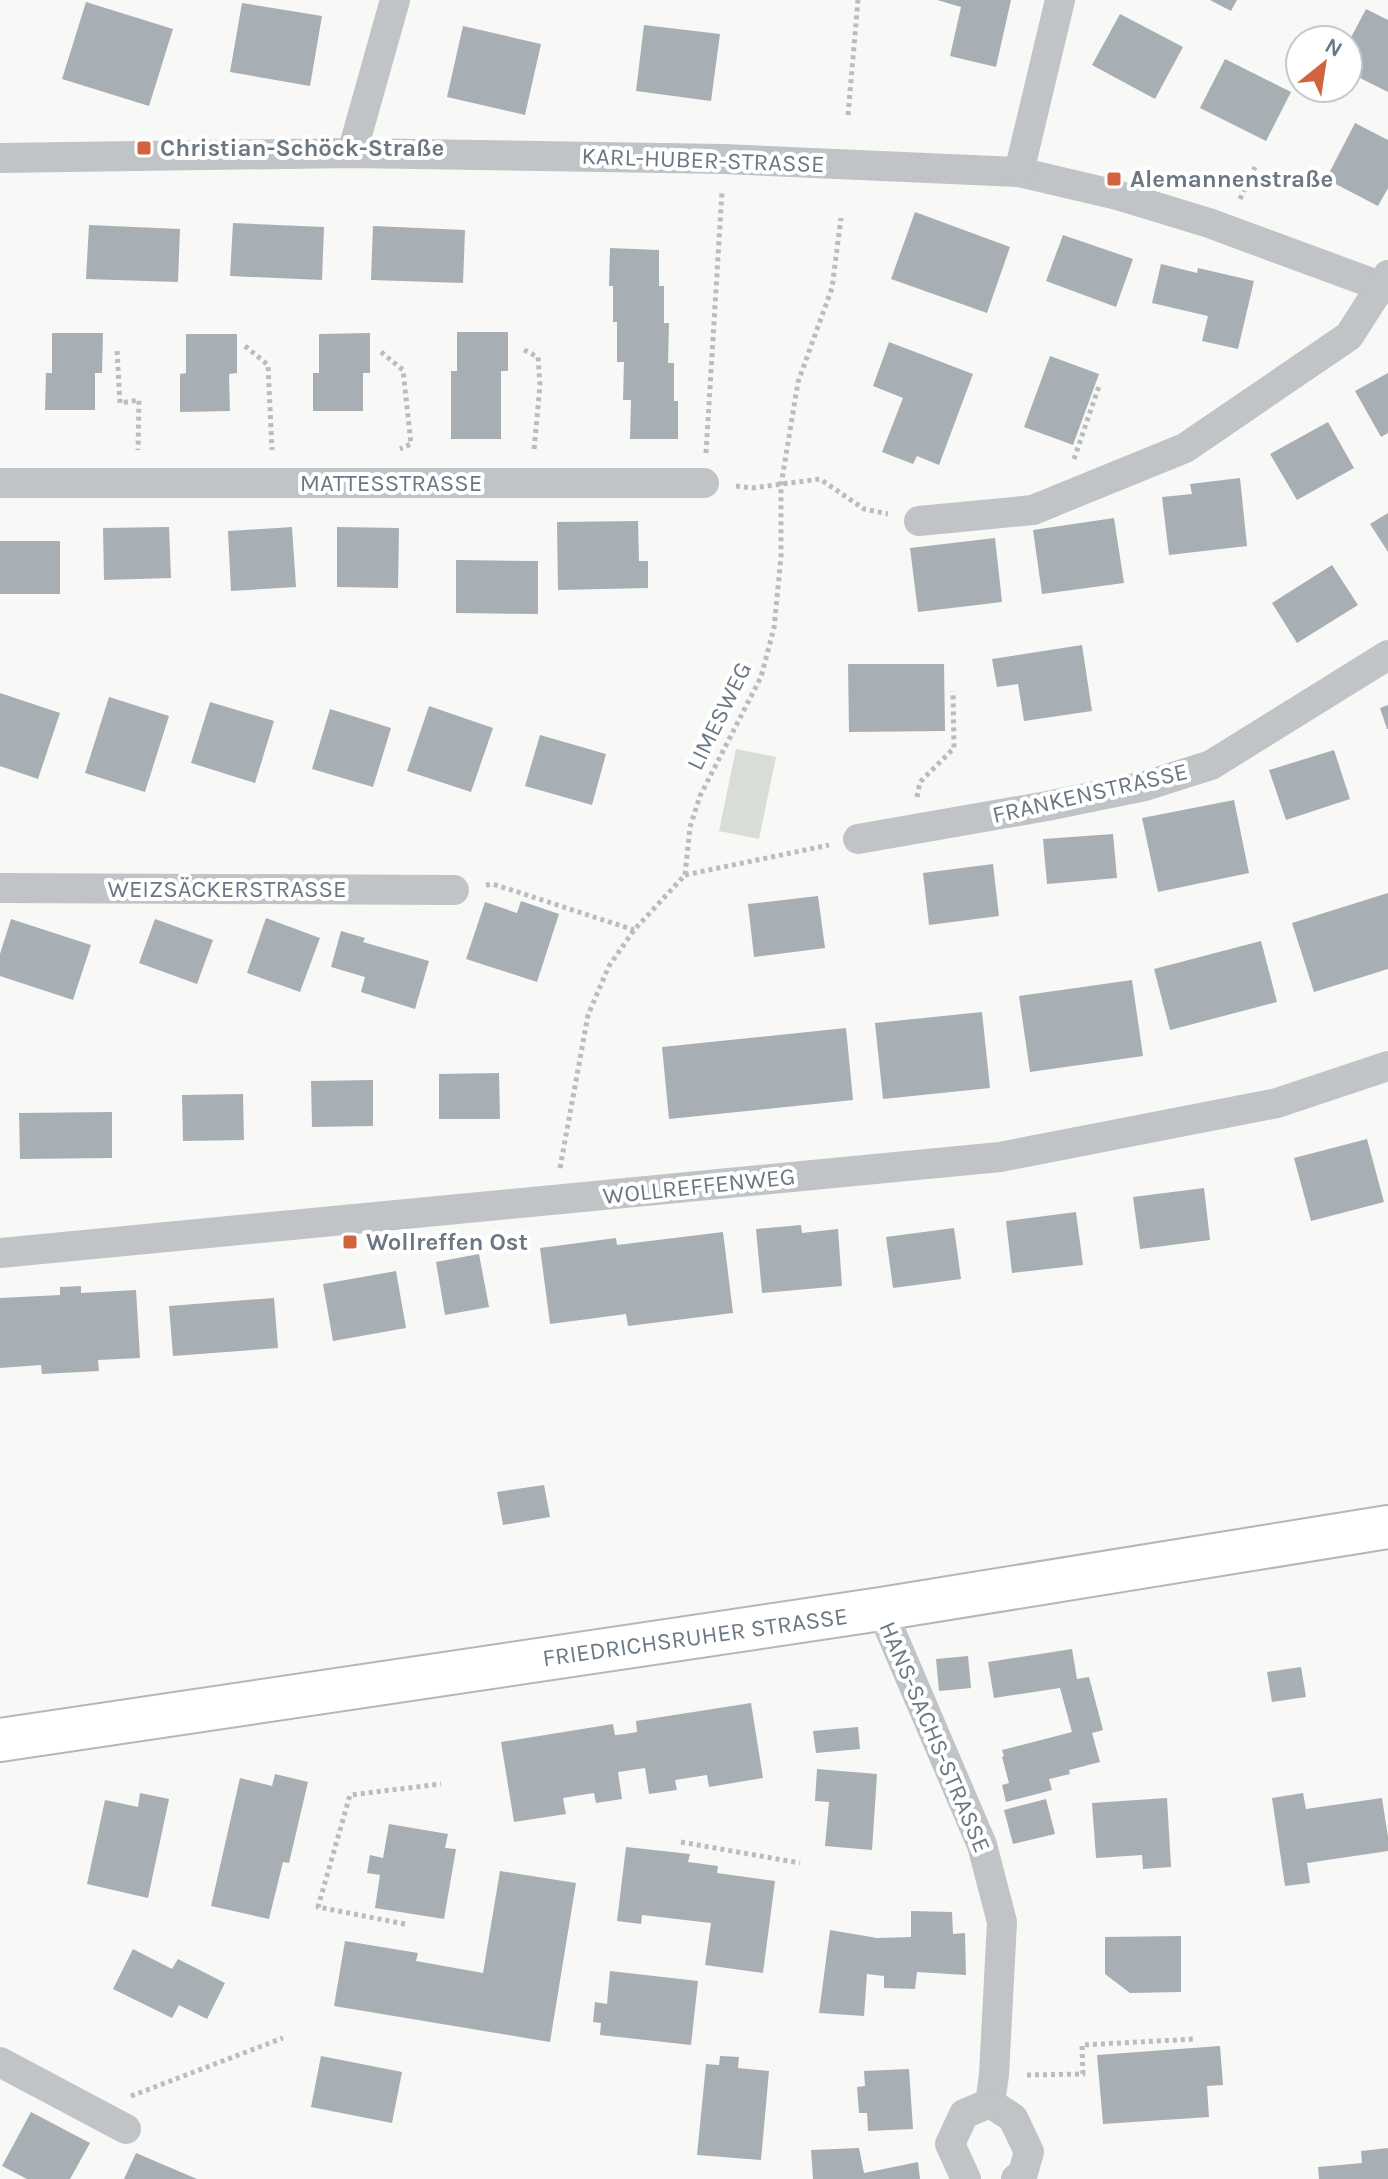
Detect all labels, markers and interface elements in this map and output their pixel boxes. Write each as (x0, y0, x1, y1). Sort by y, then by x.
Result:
north arrow (1284, 24, 1364, 104)
text: N (1320, 32, 1347, 63)
place label: Christian-Schöck-Straße (160, 134, 444, 162)
marker: Christian-Schöck-Straße (135, 139, 153, 157)
street label: KARL-HUBER-STRASSE (581, 142, 825, 178)
place label: Alemannenstraße (1130, 165, 1333, 193)
marker: Alemannenstraße (1105, 170, 1123, 188)
street label: MATTESSTRASSE (300, 469, 482, 497)
street label: LIMESWEG (681, 657, 757, 775)
street label: FRANKENSTRASSE (990, 757, 1190, 829)
street label: WEIZSÄCKERSTRASSE (107, 875, 347, 903)
street label: WOLLREFFENWEG (602, 1162, 796, 1210)
place label: Wollreffen Ost (366, 1228, 528, 1256)
marker: Wollreffen Ost (341, 1233, 359, 1251)
street label: FRIEDRICHSRUHER STRASSE (541, 1602, 849, 1672)
street label: HANS-SACHS-STRASSE (874, 1617, 996, 1857)

